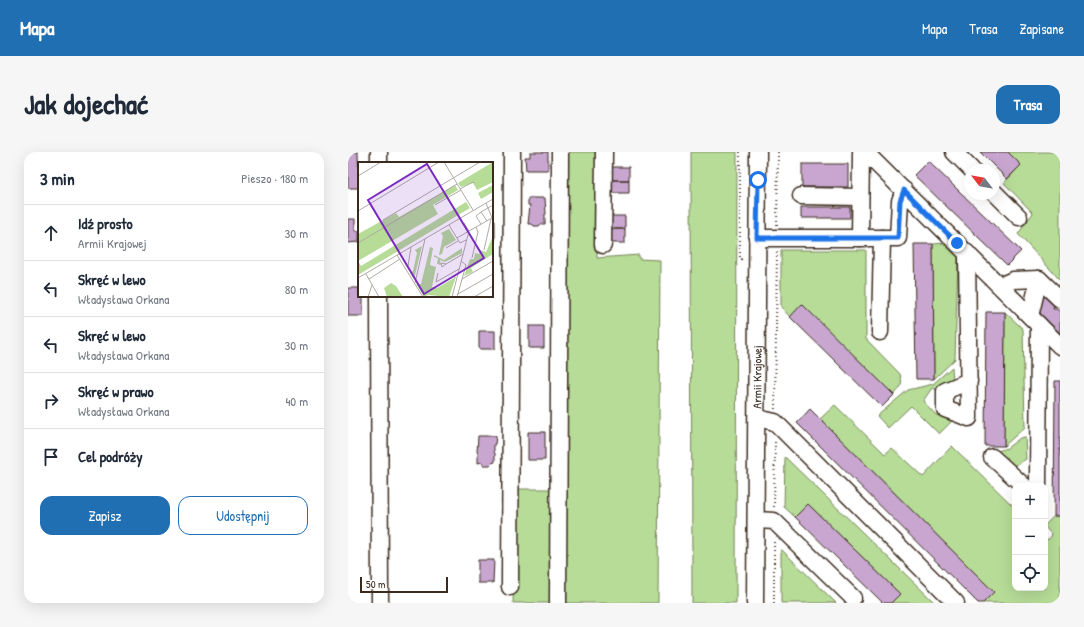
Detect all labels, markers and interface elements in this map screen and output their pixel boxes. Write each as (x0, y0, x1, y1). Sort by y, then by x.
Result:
text: Mapa (20, 15, 54, 41)
text: Mapa (922, 19, 947, 38)
text: Trasa (969, 19, 998, 38)
text: Zapisane (1020, 19, 1064, 38)
text: Jak dojechać (24, 85, 148, 123)
button: Trasa (996, 85, 1060, 124)
inset map (358, 162, 493, 297)
north arrow (964, 164, 1000, 200)
text: 3 min (40, 167, 75, 190)
text: Pieszo · 180 m (241, 169, 308, 187)
route start (749, 171, 767, 189)
text: Idź prosto (78, 213, 132, 234)
icon: ahead (40, 222, 62, 244)
text: 30 m (285, 224, 308, 242)
text: Armii Krajowej (78, 234, 146, 252)
route end (948, 234, 966, 252)
text: Skręć w lewo (78, 269, 145, 290)
icon: left (40, 278, 62, 300)
text: 80 m (285, 280, 308, 298)
text: Władysława Orkana (78, 290, 169, 308)
text: Skręć w lewo (78, 325, 145, 346)
icon: left (40, 334, 62, 356)
text: 30 m (285, 336, 308, 354)
street label: Armii Krajowej (748, 345, 765, 409)
text: Władysława Orkana (78, 346, 169, 364)
text: Skręć w prawo (78, 381, 154, 402)
icon: right (40, 390, 62, 412)
text: 40 m (285, 392, 308, 410)
text: Władysława Orkana (78, 402, 169, 420)
icon: arrive (40, 446, 62, 468)
text: Cel podróży (78, 446, 143, 467)
map controls (1012, 483, 1048, 591)
button: + (1012, 483, 1048, 519)
button: Zapisz (40, 496, 170, 535)
button: Udostępnij (178, 496, 308, 535)
button: − (1012, 519, 1048, 555)
button: locate (1012, 555, 1048, 591)
scale bar (360, 575, 448, 594)
text: 50 m (366, 577, 386, 591)

